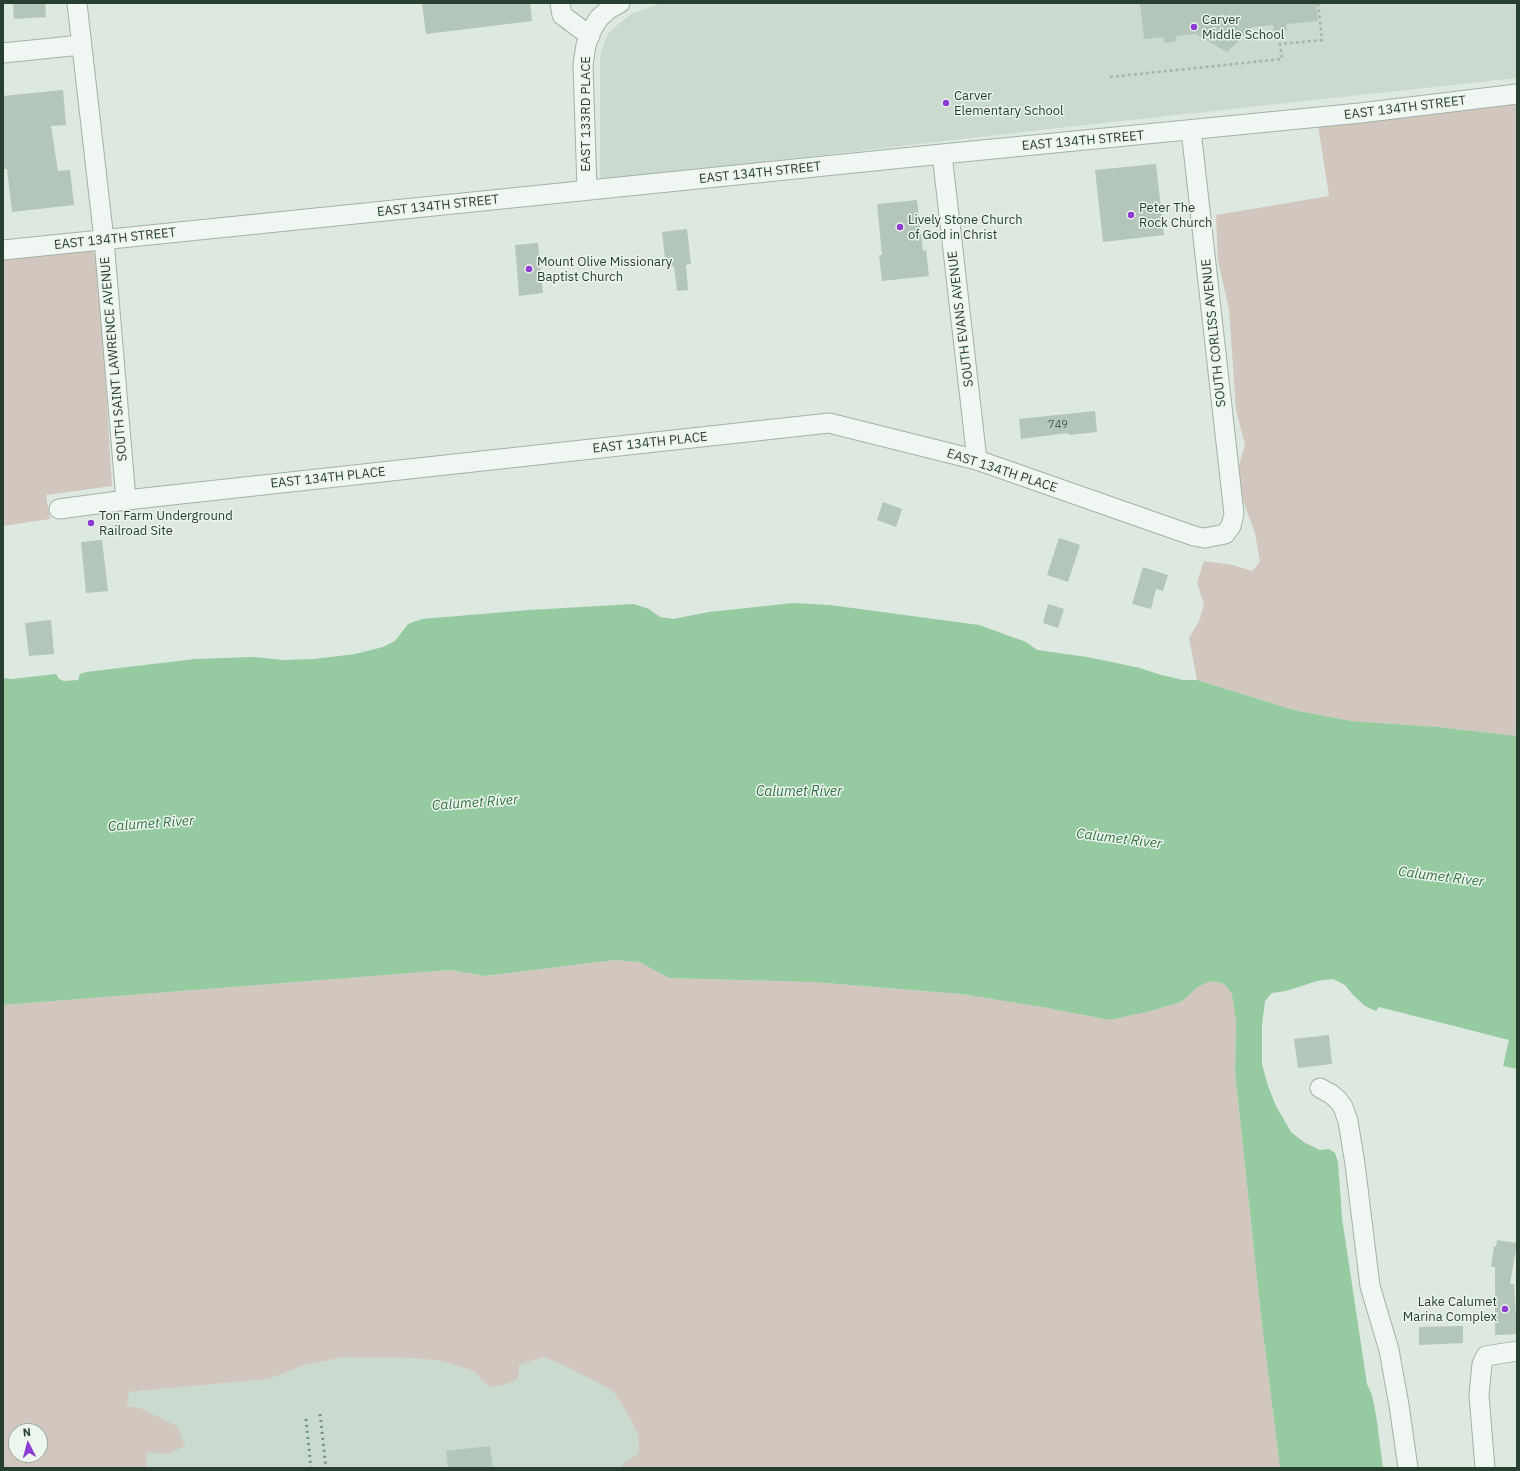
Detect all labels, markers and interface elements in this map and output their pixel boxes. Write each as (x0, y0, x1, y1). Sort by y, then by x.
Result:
place label: Carver Middle School (1202, 12, 1284, 43)
marker: Carver Middle School (1189, 22, 1199, 32)
street label: EAST 133RD PLACE (578, 56, 594, 172)
place label: Carver Elementary School (954, 88, 1064, 119)
street label: EAST 134TH STREET (1343, 93, 1467, 123)
marker: Carver Elementary School (941, 98, 951, 108)
street label: EAST 134TH STREET (1021, 128, 1145, 154)
street label: EAST 134TH STREET (698, 159, 822, 187)
street label: EAST 134TH STREET (376, 192, 500, 220)
place label: Peter The Rock Church (1139, 200, 1212, 231)
marker: Peter The Rock Church (1126, 210, 1136, 220)
place label: Lively Stone Church of God in Christ (908, 212, 1023, 243)
marker: Lively Stone Church of God in Christ (895, 222, 905, 232)
street label: EAST 134TH STREET (53, 225, 177, 253)
street label: SOUTH EVANS AVENUE (945, 250, 977, 388)
place label: Mount Olive Missionary Baptist Church (537, 254, 672, 285)
street label: SOUTH SAINT LAWRENCE AVENUE (97, 256, 131, 462)
street label: SOUTH CORLISS AVENUE (1198, 258, 1230, 408)
marker: Mount Olive Missionary Baptist Church (524, 264, 534, 274)
house number: 749 (1048, 418, 1068, 432)
street label: EAST 134TH PLACE (592, 429, 708, 457)
street label: EAST 134TH PLACE (945, 446, 1059, 496)
street label: EAST 134TH PLACE (270, 464, 386, 492)
place label: Ton Farm Underground Railroad Site (99, 508, 233, 539)
marker: Ton Farm Underground Railroad Site (86, 518, 96, 528)
water label: Calumet River (756, 784, 842, 800)
water label: Calumet River (431, 792, 519, 814)
water label: Calumet River (107, 813, 195, 835)
water label: Calumet River (1075, 825, 1163, 853)
water label: Calumet River (1397, 863, 1485, 891)
place label: Lake Calumet Marina Complex (1403, 1294, 1497, 1325)
marker: Lake Calumet Marina Complex (1500, 1304, 1510, 1314)
north arrow (8, 1423, 48, 1463)
text: N (22, 1425, 32, 1439)

